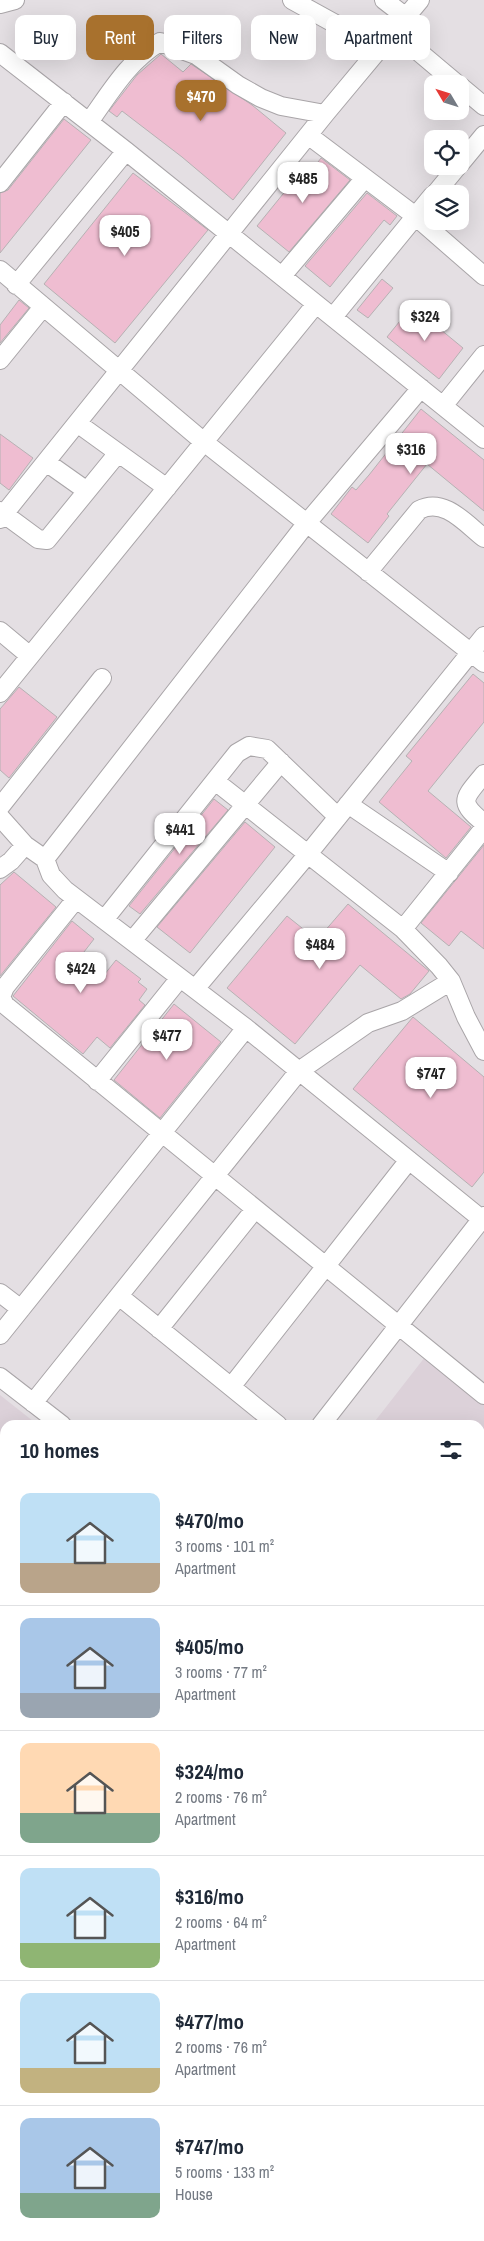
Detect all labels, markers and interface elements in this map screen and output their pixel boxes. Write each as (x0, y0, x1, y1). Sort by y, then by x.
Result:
chip: Buy (15, 15, 76, 60)
chip: Rent (86, 15, 154, 60)
chip: Filters (164, 15, 241, 60)
chip: New (251, 15, 316, 60)
chip: Apartment (326, 15, 430, 60)
north arrow (424, 75, 469, 120)
map controls (424, 75, 469, 230)
pin: $470 (171, 80, 231, 122)
text: $470 (186, 85, 216, 107)
button: locate (424, 130, 469, 175)
pin: $485 (273, 162, 333, 204)
text: $485 (288, 167, 318, 189)
button: layers (424, 185, 469, 230)
pin: $405 (95, 214, 155, 257)
text: $405 (110, 220, 140, 242)
pin: $324 (395, 300, 455, 342)
text: $324 (410, 305, 440, 327)
pin: $316 (381, 432, 441, 475)
text: $316 (396, 438, 426, 460)
pin: $441 (150, 812, 210, 855)
text: $441 (165, 818, 195, 840)
pin: $484 (290, 928, 350, 970)
text: $484 (305, 933, 335, 955)
pin: $424 (51, 952, 111, 994)
text: $424 (66, 957, 96, 979)
pin: $477 (137, 1018, 197, 1061)
text: $477 (152, 1024, 182, 1046)
pin: $747 (401, 1056, 461, 1099)
text: $747 (416, 1062, 446, 1084)
text: 10 homes (20, 1436, 99, 1465)
icon: filters (437, 1436, 465, 1464)
text: $470/mo (175, 1506, 244, 1535)
icon: home (60, 1513, 120, 1573)
text: 3 rooms · 101 m² (175, 1535, 274, 1557)
text: Apartment (175, 1557, 236, 1579)
text: $405/mo (175, 1632, 244, 1661)
icon: home (60, 1638, 120, 1698)
text: 3 rooms · 77 m² (175, 1661, 267, 1683)
text: Apartment (175, 1683, 236, 1705)
text: $324/mo (175, 1757, 244, 1786)
icon: home (60, 1763, 120, 1823)
text: 2 rooms · 76 m² (175, 1786, 267, 1808)
text: Apartment (175, 1808, 236, 1830)
text: $316/mo (175, 1882, 244, 1911)
icon: home (60, 1888, 120, 1948)
text: 2 rooms · 64 m² (175, 1911, 267, 1933)
text: Apartment (175, 1933, 236, 1955)
text: $477/mo (175, 2007, 244, 2036)
icon: home (60, 2013, 120, 2073)
text: 2 rooms · 76 m² (175, 2036, 267, 2058)
text: Apartment (175, 2058, 236, 2080)
text: $747/mo (175, 2132, 244, 2161)
icon: home (60, 2138, 120, 2198)
text: 5 rooms · 133 m² (175, 2161, 274, 2183)
text: House (175, 2183, 213, 2205)

